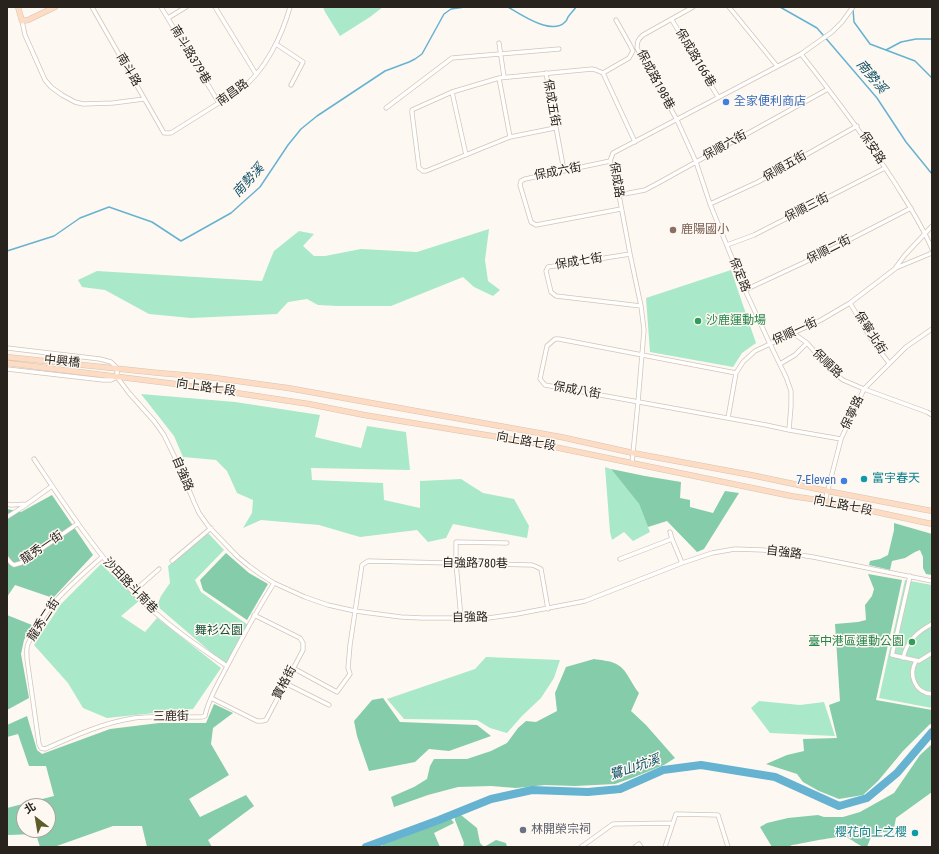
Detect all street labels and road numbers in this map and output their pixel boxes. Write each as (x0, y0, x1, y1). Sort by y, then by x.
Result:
street label: 南斗路379巷 (167, 23, 213, 87)
street label: 保成路166巷 (672, 26, 718, 90)
street label: 保成路198巷 (633, 48, 677, 112)
street label: 南斗路 (113, 51, 143, 89)
street label: 南昌路 (214, 77, 252, 109)
street label: 保成五街 (540, 78, 562, 128)
street label: 保順六街 (701, 128, 749, 164)
street label: 保安路 (856, 129, 888, 167)
street label: 保順五街 (761, 149, 809, 185)
street label: 保成六街 (533, 160, 583, 184)
street label: 保成路 (606, 161, 626, 199)
street label: 保順三街 (782, 191, 832, 225)
street label: 保順二街 (804, 233, 854, 267)
street label: 保成七街 (554, 251, 604, 273)
street label: 保定路 (726, 256, 752, 294)
street label: 保寧北街 (851, 309, 889, 357)
street label: 保順一街 (770, 315, 820, 349)
street label: 保順路 (809, 346, 845, 382)
street label: 中興橋 (43, 353, 81, 371)
street label: 向上路七段 (175, 377, 237, 399)
street label: 保成八街 (552, 380, 602, 402)
street label: 保寧路 (839, 394, 867, 432)
street label: 向上路七段 (495, 430, 557, 454)
street label: 自強路 (168, 455, 196, 493)
street label: 向上路七段 (812, 493, 874, 519)
street label: 龍秀一街 (18, 529, 66, 567)
street label: 自強路 (765, 544, 803, 562)
street label: 沙田路斗南巷 (100, 555, 160, 617)
street label: 自強路780巷 (442, 556, 508, 572)
street label: 龍秀二街 (25, 596, 63, 644)
street label: 自強路 (452, 610, 488, 626)
street label: 寶格街 (270, 664, 300, 702)
street label: 三鹿街 (153, 709, 189, 725)

